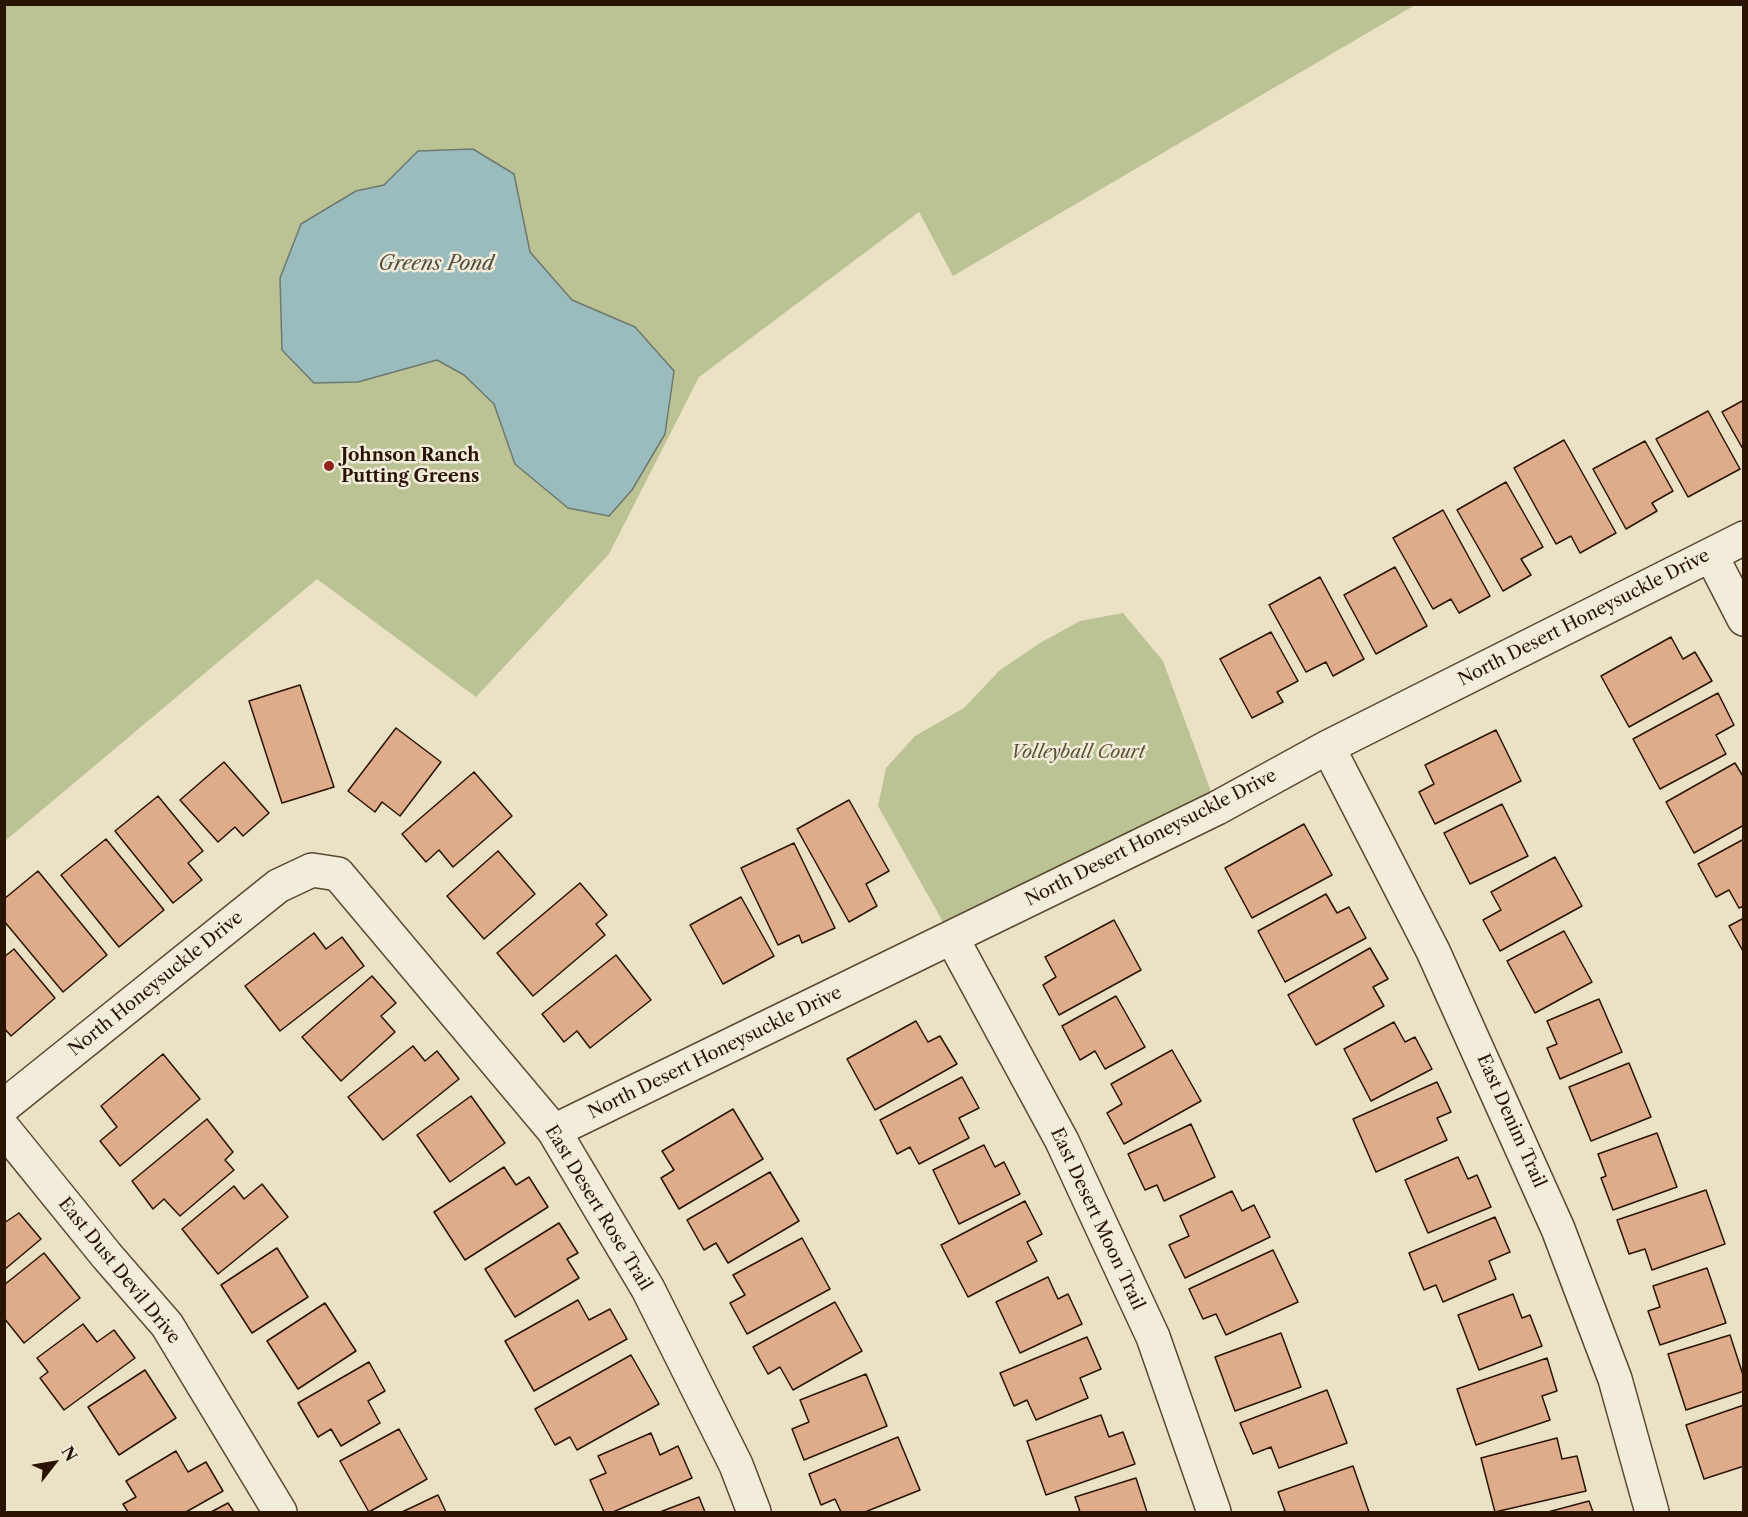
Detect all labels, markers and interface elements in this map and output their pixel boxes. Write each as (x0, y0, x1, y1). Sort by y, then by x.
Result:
water label: Greens Pond (378, 252, 494, 276)
place label: Johnson Ranch Putting Greens (341, 445, 480, 488)
marker: Johnson Ranch Putting Greens (322, 459, 336, 473)
street label: North Desert Honeysuckle Drive (1455, 545, 1713, 691)
park label: Volleyball Court (1011, 742, 1145, 764)
street label: North Desert Honeysuckle Drive (1022, 765, 1280, 911)
street label: North Honeysuckle Drive (65, 907, 247, 1061)
street label: North Desert Honeysuckle Drive (585, 982, 845, 1124)
street label: East Denim Trail (1472, 1051, 1550, 1191)
street label: East Desert Rose Trail (540, 1121, 656, 1295)
street label: East Desert Moon Trail (1045, 1125, 1149, 1313)
street label: East Dust Devil Drive (53, 1194, 185, 1348)
north arrow (24, 1433, 84, 1493)
text: N (57, 1443, 82, 1465)

